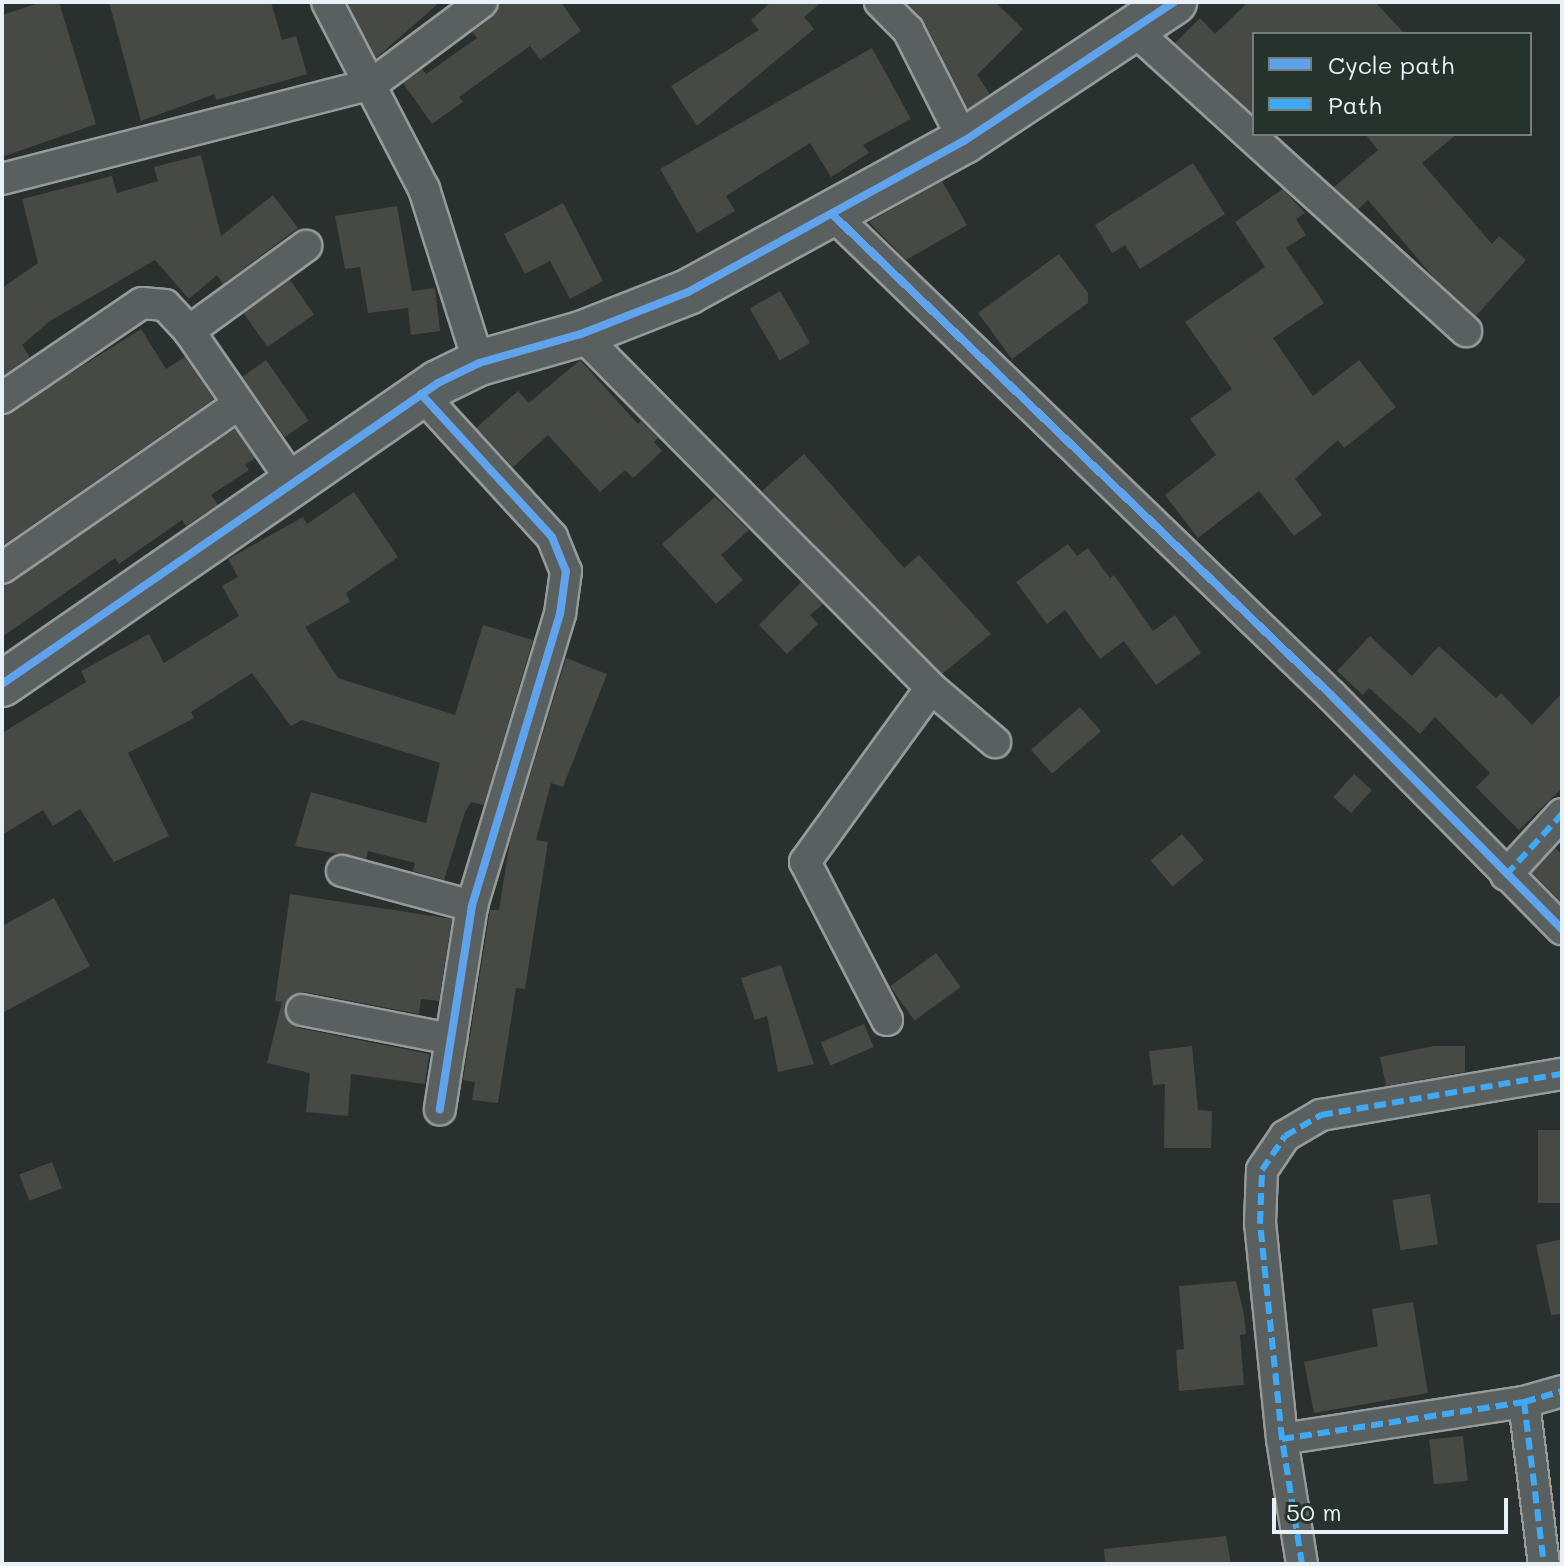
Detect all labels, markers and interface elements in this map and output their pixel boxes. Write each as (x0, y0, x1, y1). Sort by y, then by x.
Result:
legend (1252, 32, 1532, 136)
text: Cycle path (1328, 49, 1454, 80)
text: Path (1328, 89, 1382, 120)
scale bar (1276, 1482, 1512, 1532)
text: 50 m (1286, 1496, 1342, 1527)

